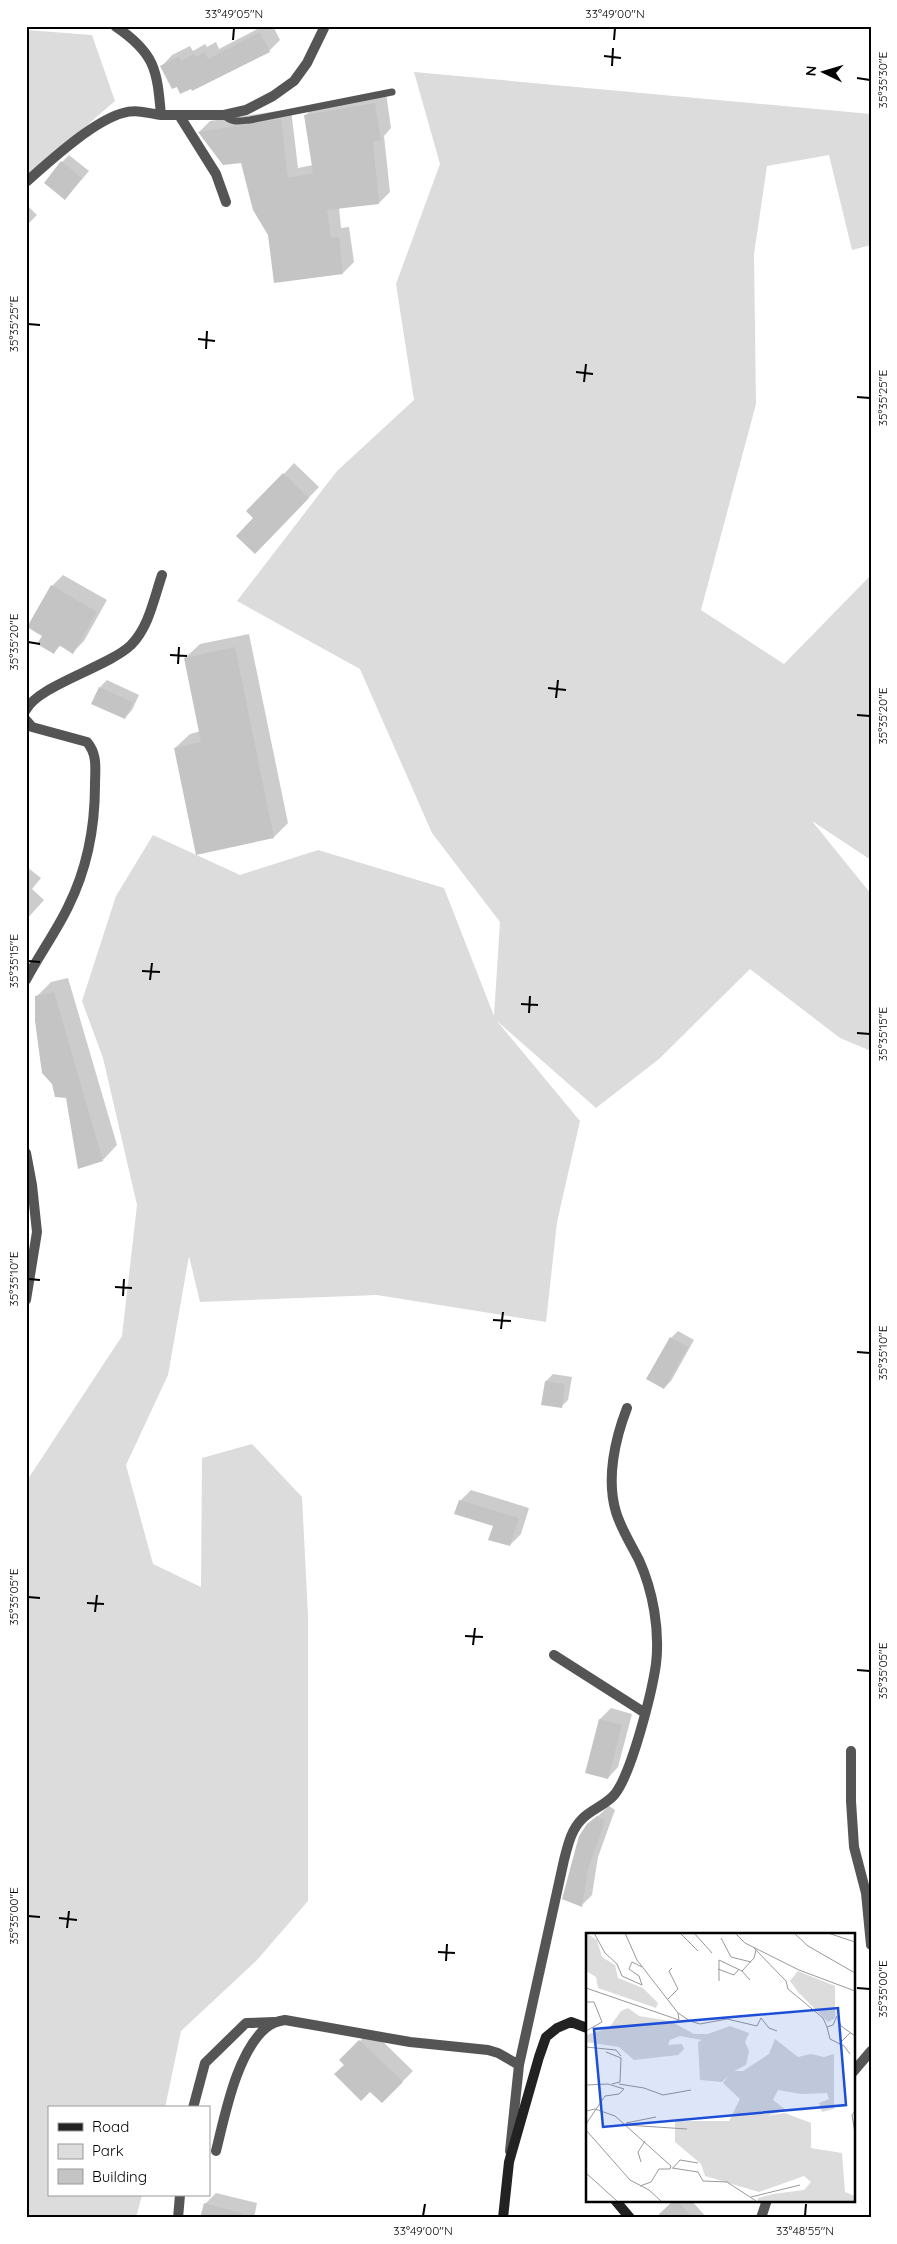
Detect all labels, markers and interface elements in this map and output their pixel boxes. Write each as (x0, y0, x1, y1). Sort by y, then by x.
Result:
text: 33°49'05"N (205, 6, 263, 21)
text: 33°49'00"N (585, 6, 645, 21)
north arrow (800, 48, 850, 98)
text: 35°35'30"E (875, 51, 890, 108)
text: N (802, 65, 820, 77)
text: 35°35'25"E (6, 296, 21, 352)
text: 35°35'25"E (875, 370, 890, 426)
text: 35°35'20"E (6, 613, 21, 671)
text: 35°35'20"E (875, 687, 890, 745)
text: 35°35'15"E (6, 934, 21, 988)
text: 35°35'15"E (875, 1007, 890, 1061)
text: 35°35'10"E (6, 1251, 21, 1306)
text: 35°35'10"E (875, 1325, 890, 1380)
text: 35°35'05"E (6, 1568, 21, 1626)
text: 35°35'05"E (875, 1642, 890, 1700)
text: 35°35'00"E (6, 1887, 21, 1945)
inset map (586, 1933, 854, 2202)
text: 35°35'00"E (875, 1960, 890, 2018)
legend (48, 2106, 210, 2196)
text: Road (92, 2117, 129, 2136)
text: Park (92, 2141, 124, 2160)
text: Building (92, 2167, 147, 2186)
text: 33°49'00"N (393, 2223, 453, 2238)
text: 33°48'55"N (776, 2223, 834, 2238)

